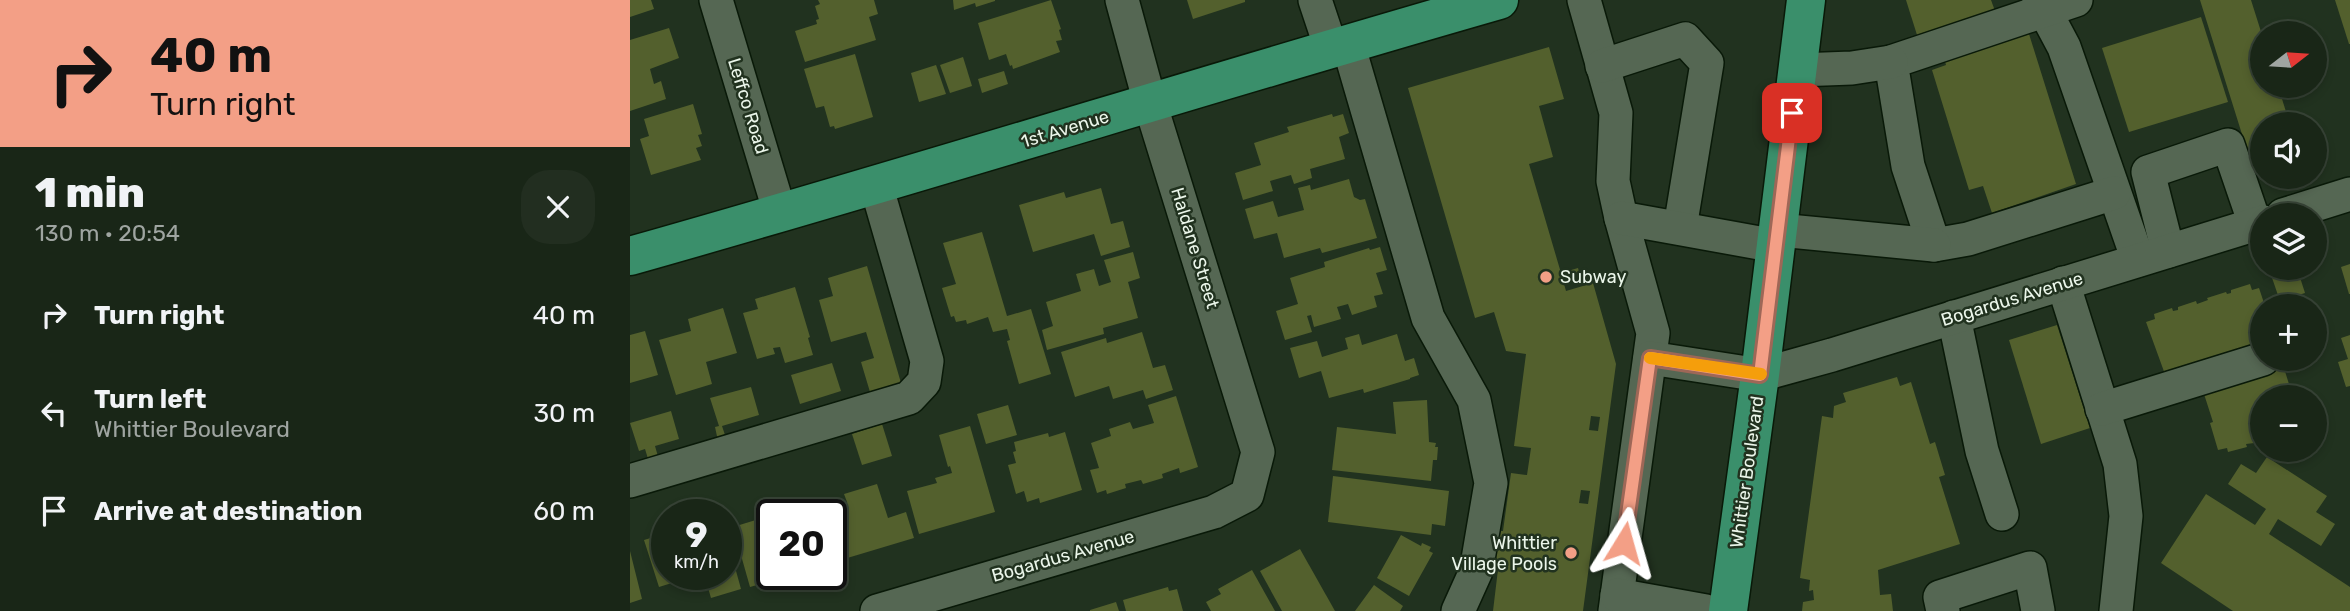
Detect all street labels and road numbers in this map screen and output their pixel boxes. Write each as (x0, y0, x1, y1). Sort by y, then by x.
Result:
street label: Leffco Road (723, 55, 773, 157)
street label: 1st Avenue (1018, 105, 1112, 153)
street label: Haldane Street (1166, 185, 1224, 311)
street label: Bogardus Avenue (1938, 267, 2086, 331)
street label: Whittier Boulevard (1725, 395, 1769, 549)
street label: Bogardus Avenue (989, 525, 1137, 587)

